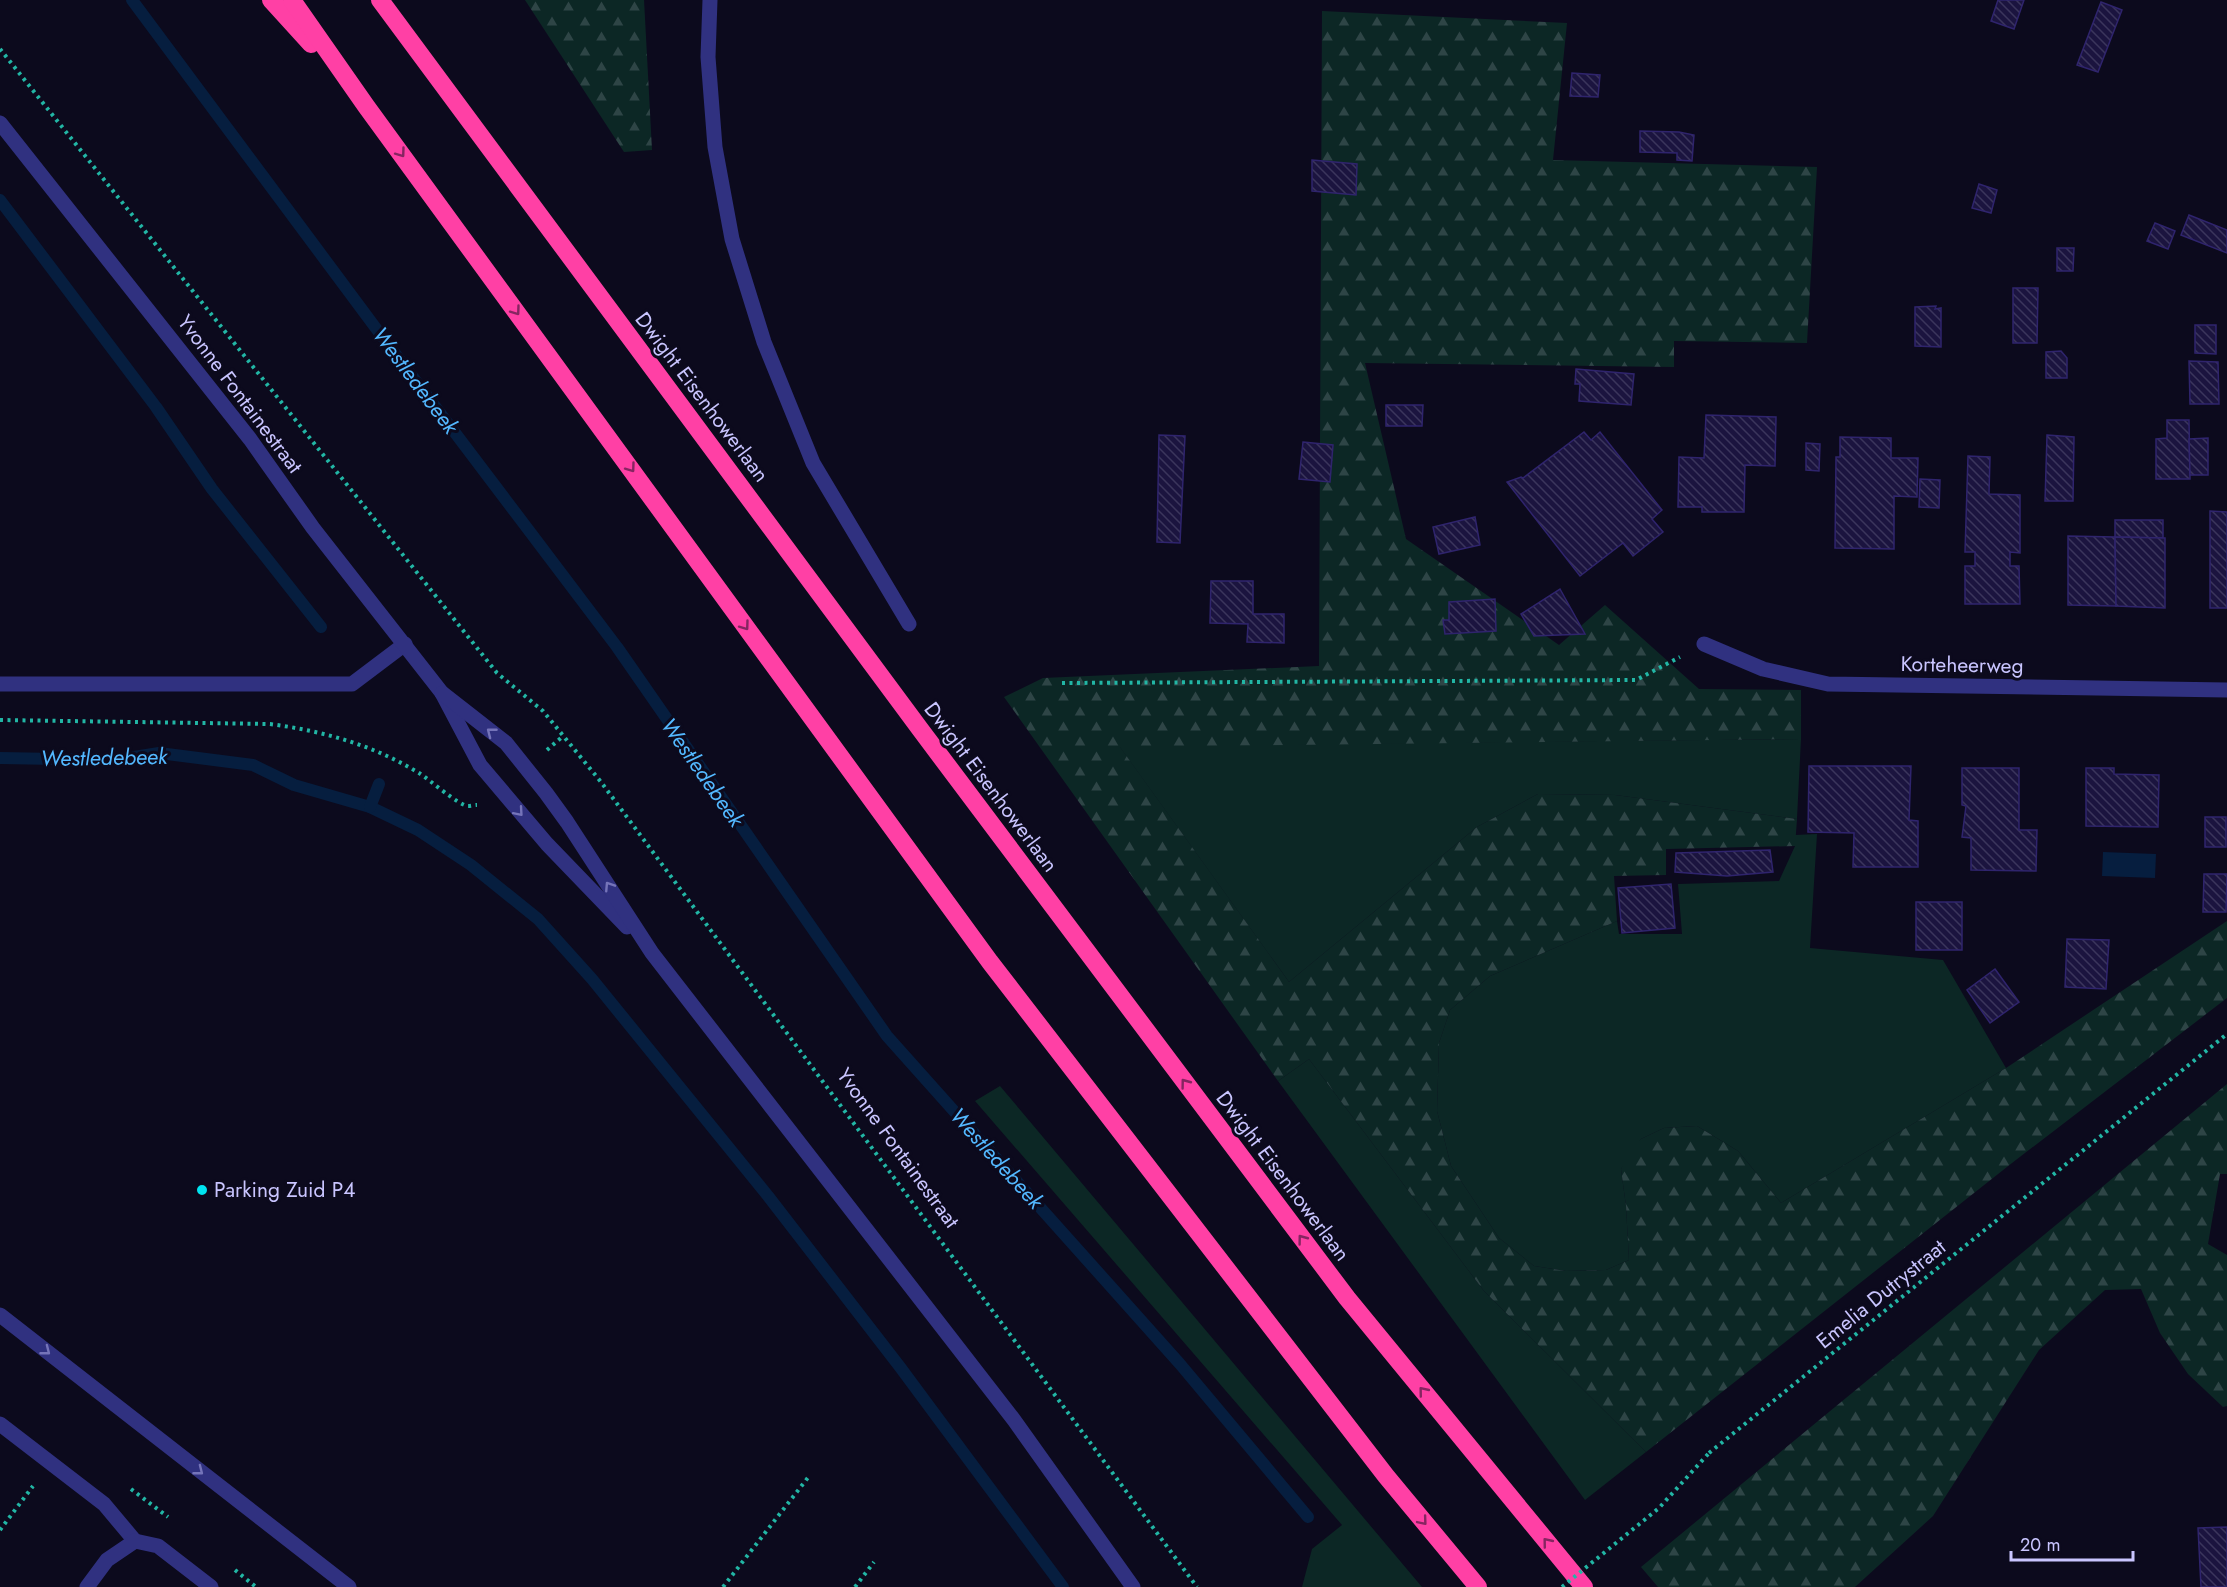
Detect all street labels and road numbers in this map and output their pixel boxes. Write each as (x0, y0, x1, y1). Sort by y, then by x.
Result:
street label: Dwight Eisenhowerlaan (628, 306, 776, 488)
street label: Yvonne Fontainestraat (170, 309, 310, 479)
street label: Korteheerweg (1900, 649, 2024, 681)
street label: Dwight Eisenhowerlaan (917, 696, 1065, 878)
street label: Yvonne Fontainestraat (830, 1062, 966, 1234)
street label: Dwight Eisenhowerlaan (1209, 1085, 1357, 1267)
street label: Emelia Dutrystraat (1810, 1232, 1952, 1356)

